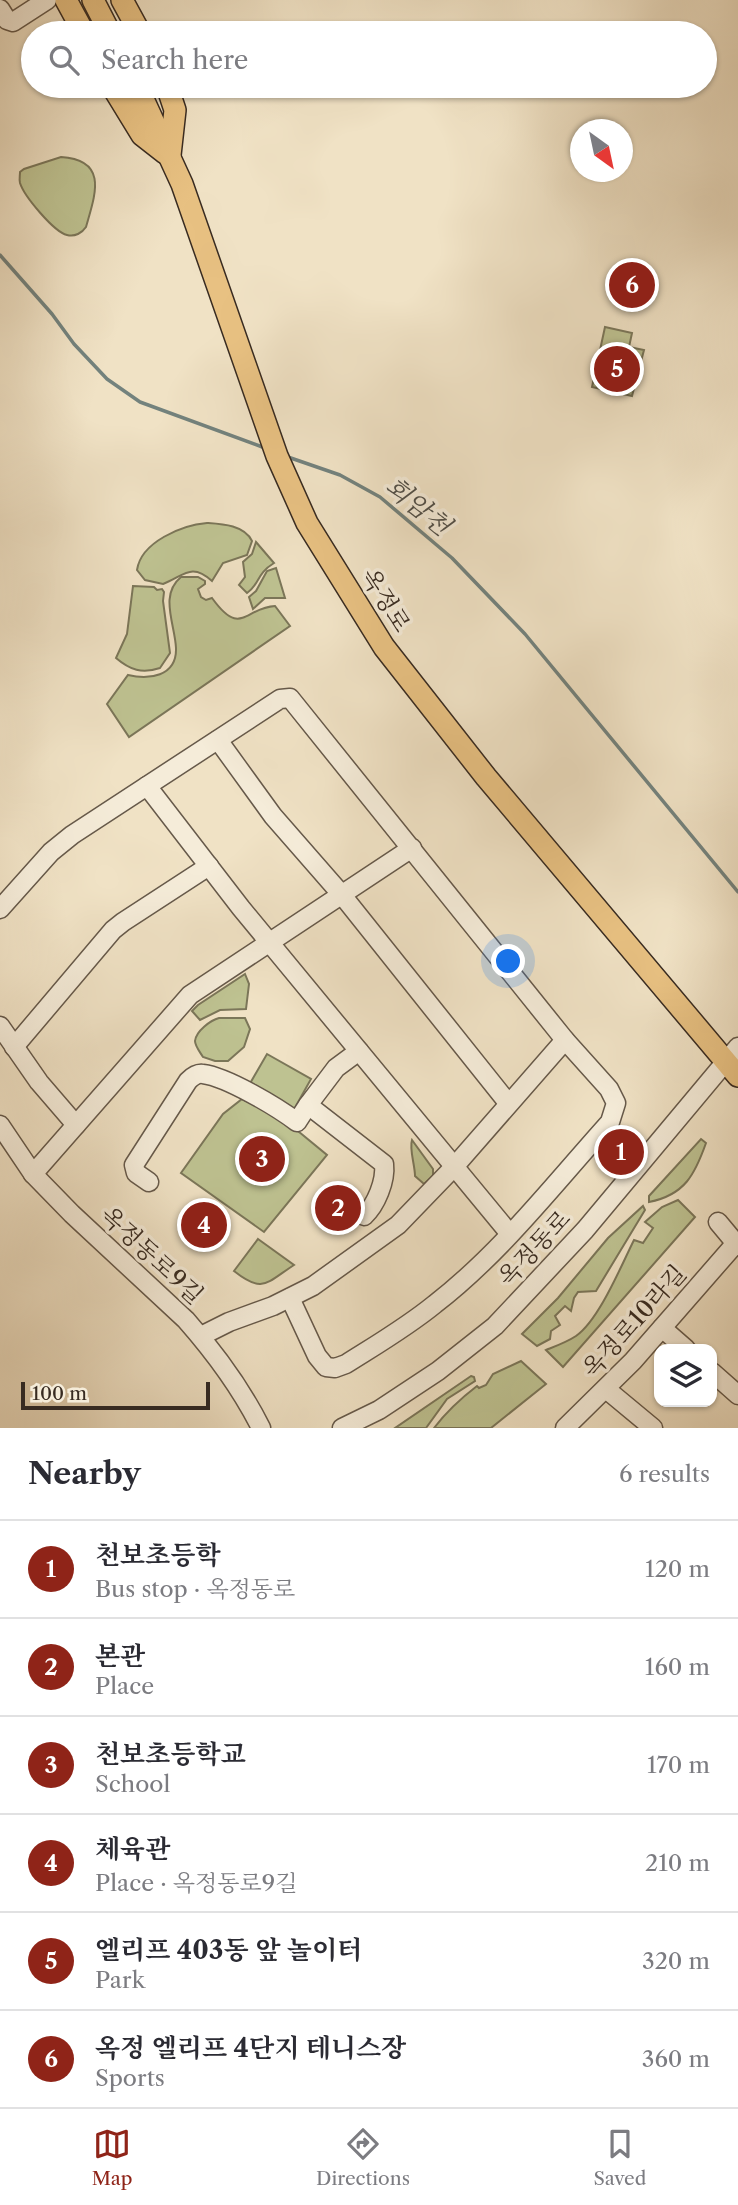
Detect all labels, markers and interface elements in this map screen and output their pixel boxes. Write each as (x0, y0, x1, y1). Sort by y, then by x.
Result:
search box (21, 21, 717, 98)
icon: search (45, 41, 83, 79)
text: Search here (101, 44, 248, 76)
north arrow (570, 119, 633, 182)
pin: 6 (609, 259, 655, 311)
pin: 5 (594, 343, 640, 395)
water label: 회암천 (379, 470, 459, 543)
street label: 옥정로 (355, 563, 417, 637)
your location (491, 944, 525, 978)
pin: 1 (598, 1126, 644, 1178)
pin: 3 (239, 1133, 285, 1185)
pin: 2 (315, 1182, 361, 1234)
pin: 4 (181, 1199, 227, 1251)
street label: 옥정동로9길 (95, 1200, 209, 1310)
street label: 옥정동로 (492, 1204, 576, 1292)
street label: 옥정로10라길 (576, 1259, 692, 1383)
map controls (654, 1344, 717, 1407)
button: layers (654, 1344, 717, 1407)
scale bar (21, 1379, 210, 1411)
text: 100 m (32, 1382, 87, 1405)
text: Nearby (28, 1455, 141, 1492)
text: 6 results (619, 1460, 710, 1488)
text: 천보초등학 (95, 1539, 221, 1571)
text: 1 (46, 1555, 56, 1583)
text: 120 m (645, 1555, 710, 1583)
text: Bus stop · 옥정동로 (95, 1575, 295, 1603)
text: 본관 (95, 1640, 145, 1672)
text: 2 (44, 1653, 58, 1681)
text: 160 m (645, 1653, 710, 1681)
text: Place (95, 1672, 154, 1700)
text: 천보초등학교 (95, 1738, 246, 1770)
text: 3 (45, 1751, 58, 1779)
text: 170 m (647, 1751, 710, 1779)
text: School (95, 1770, 170, 1798)
text: 체육관 (95, 1833, 170, 1865)
text: 4 (44, 1849, 58, 1877)
text: 210 m (645, 1849, 710, 1877)
text: Place · 옥정동로9길 (95, 1869, 297, 1897)
text: 엘리프 403동 앞 놀이터 (95, 1934, 362, 1966)
text: 5 (45, 1947, 57, 1975)
text: 320 m (642, 1947, 710, 1975)
text: Park (95, 1966, 145, 1994)
text: 옥정 엘리프 4단지 테니스장 (95, 2032, 406, 2064)
text: 6 (44, 2045, 58, 2073)
text: 360 m (642, 2045, 710, 2073)
text: Sports (95, 2064, 165, 2092)
tab: Map (92, 2125, 133, 2190)
tab: Directions (316, 2125, 410, 2190)
tab: Saved (593, 2125, 646, 2190)

